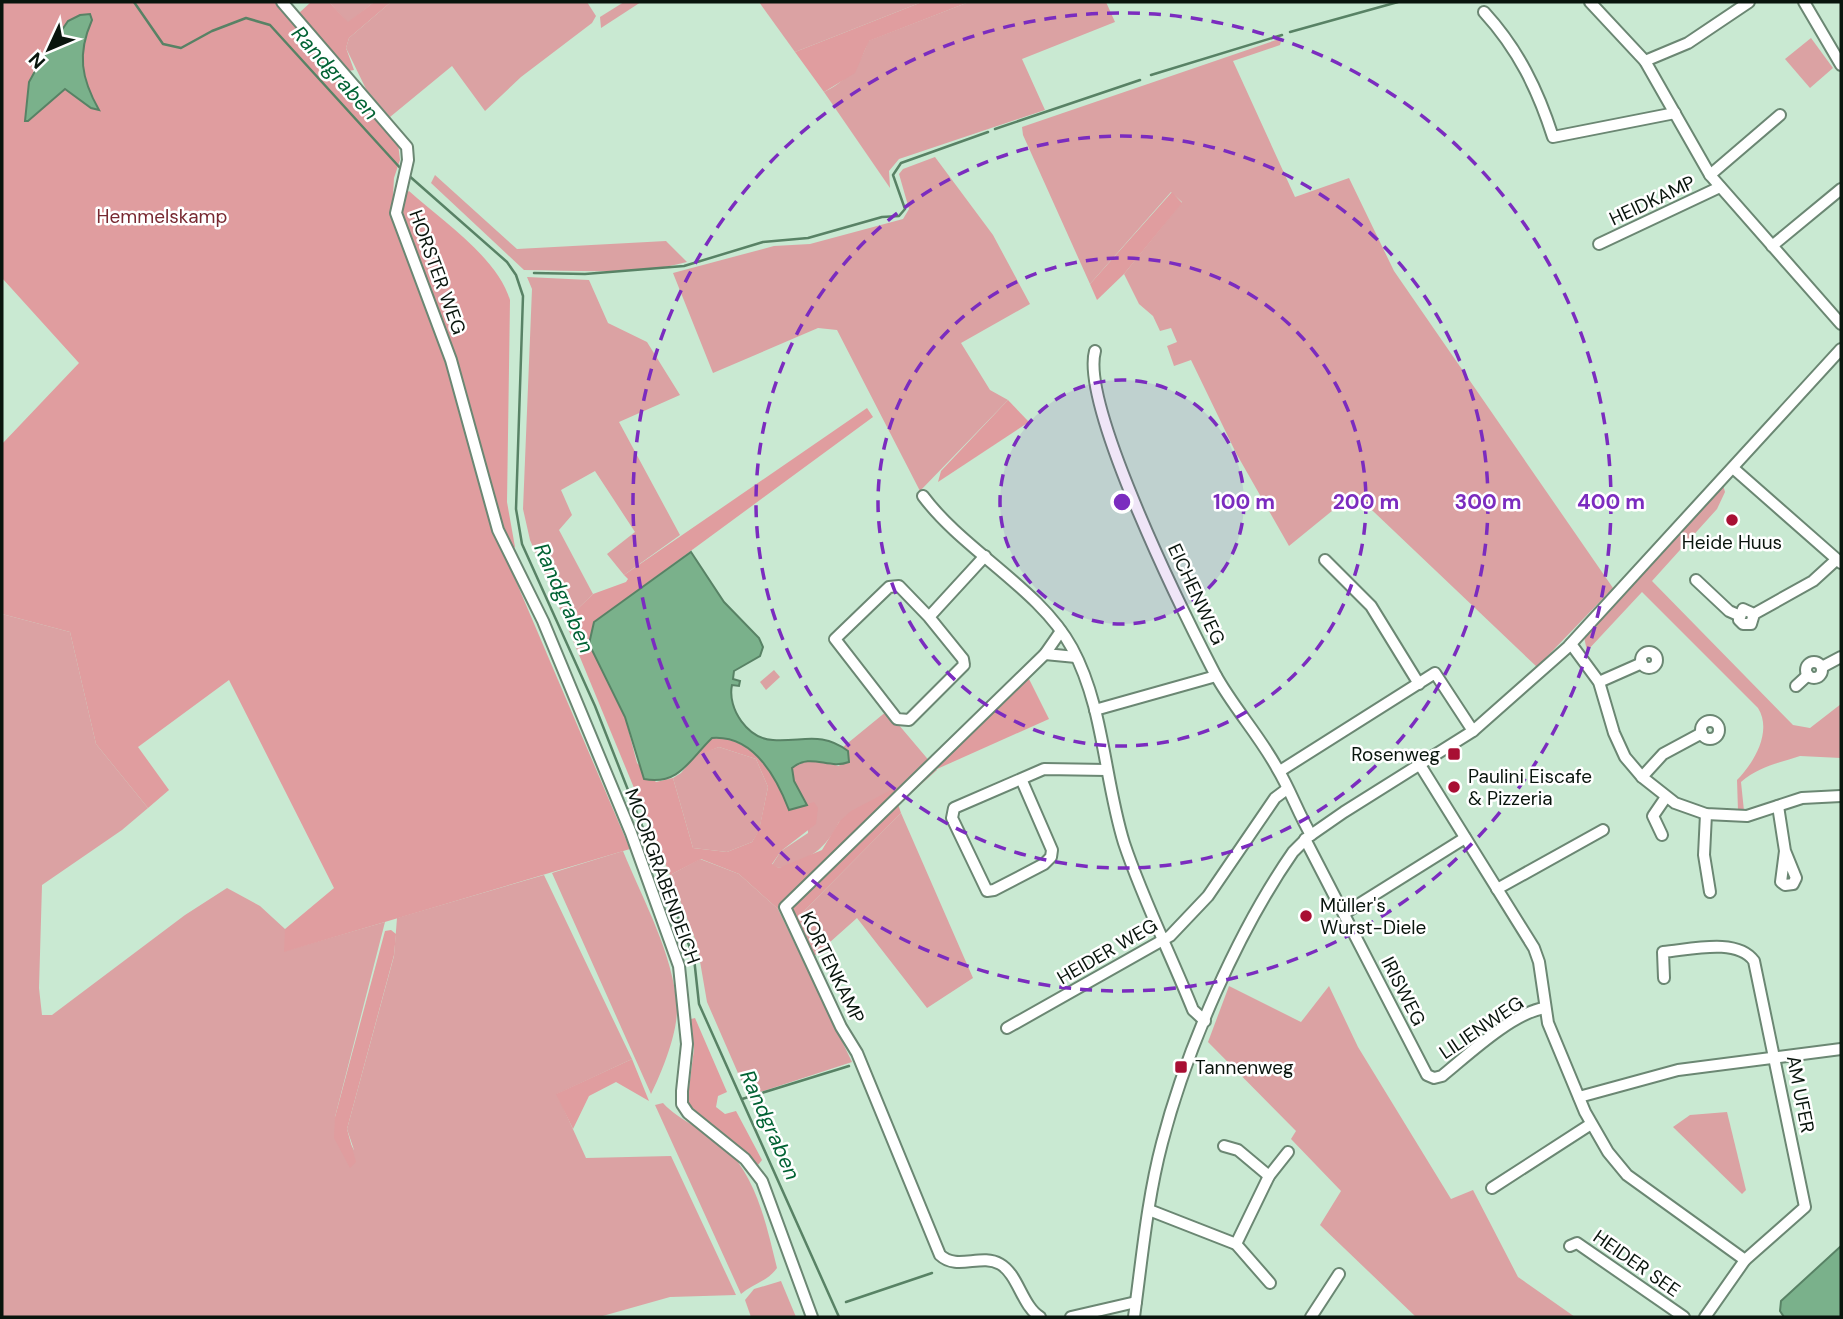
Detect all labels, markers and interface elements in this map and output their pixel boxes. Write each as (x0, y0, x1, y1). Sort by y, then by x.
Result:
north arrow (14, 14, 84, 84)
water label: Randgraben (285, 20, 385, 126)
text: N (23, 47, 51, 74)
street label: HEIDKAMP (1605, 170, 1699, 231)
park label: Hemmelskamp (97, 204, 227, 229)
street label: HORSTER WEG (403, 206, 472, 338)
text: 100 m (1213, 488, 1275, 516)
text: 200 m (1333, 488, 1399, 516)
text: 300 m (1455, 488, 1521, 516)
text: 400 m (1577, 488, 1645, 516)
centre of rings (1110, 490, 1134, 514)
marker: Heide Huus (1724, 512, 1740, 528)
place label: Heide Huus (1682, 530, 1782, 555)
water label: Randgraben (527, 539, 601, 657)
street label: EICHENWEG (1162, 539, 1231, 649)
place label: Rosenweg (1351, 742, 1440, 767)
marker: Rosenweg (1446, 746, 1462, 762)
place label: Paulini Eiscafe & Pizzeria (1468, 764, 1592, 811)
marker: Paulini Eiscafe & Pizzeria (1446, 779, 1462, 795)
street label: MOORGRABENDEICH (619, 785, 706, 967)
place label: Müller's Wurst-Diele (1320, 893, 1426, 940)
street label: KORTENKAMP (795, 907, 870, 1027)
marker: Müller's Wurst-Diele (1298, 908, 1314, 924)
street label: HEIDER WEG (1053, 913, 1162, 990)
street label: IRISWEG (1376, 952, 1432, 1030)
street label: LILIENWEG (1434, 990, 1528, 1065)
street label: AM UFER (1781, 1053, 1820, 1135)
place label: Tannenweg (1195, 1055, 1294, 1080)
marker: Tannenweg (1173, 1059, 1189, 1075)
water label: Randgraben (733, 1066, 807, 1184)
street label: HEIDER SEE (1588, 1224, 1685, 1303)

